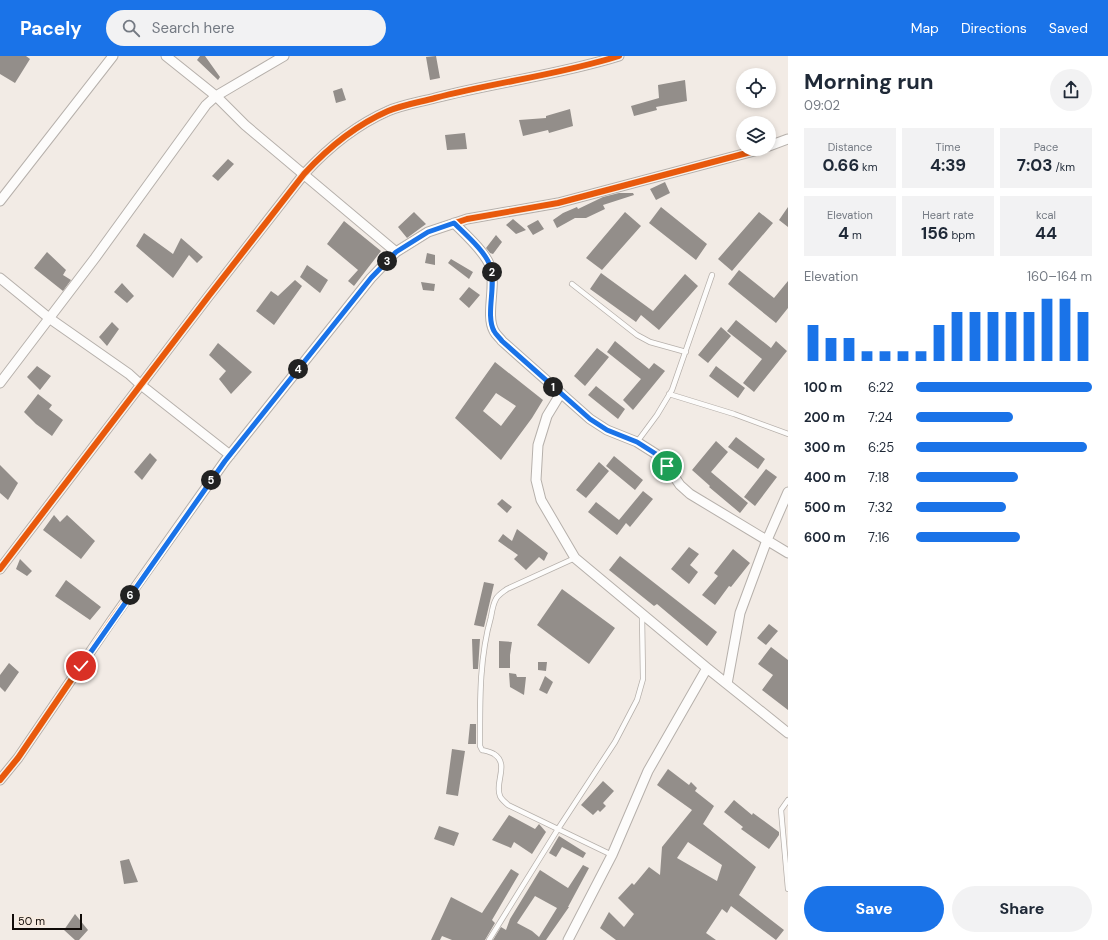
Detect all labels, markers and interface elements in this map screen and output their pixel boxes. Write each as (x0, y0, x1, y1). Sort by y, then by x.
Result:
search box (106, 10, 386, 46)
text: Pacely (20, 16, 82, 41)
icon: search (120, 17, 142, 39)
text: Search here (152, 18, 234, 38)
text: Map (911, 19, 939, 37)
text: Directions (961, 19, 1027, 37)
text: Saved (1049, 19, 1088, 37)
text: Morning run (804, 67, 934, 96)
map controls (736, 68, 776, 156)
button: locate (736, 68, 776, 108)
button: share (1050, 69, 1092, 111)
text: 09:02 (804, 97, 840, 114)
button: layers (736, 116, 776, 156)
text: Distance (828, 140, 872, 154)
text: Time (936, 140, 960, 154)
text: Pace (1034, 140, 1058, 154)
text: 0.66 (823, 154, 859, 176)
text: 4:39 (930, 154, 966, 176)
text: 7:03 (1017, 154, 1053, 176)
text: km (859, 160, 877, 174)
text: /km (1053, 160, 1075, 174)
text: Elevation (827, 208, 873, 222)
text: Heart rate (922, 208, 974, 222)
text: kcal (1036, 208, 1056, 222)
text: 4 (838, 222, 849, 244)
text: 156 (921, 222, 949, 244)
text: 44 (1035, 222, 1057, 244)
text: m (849, 228, 862, 242)
text: bpm (949, 228, 975, 242)
pin: 3 (377, 251, 397, 271)
text: 3 (384, 254, 390, 268)
pin: 2 (482, 262, 502, 282)
text: 2 (489, 265, 495, 279)
text: Elevation (804, 268, 858, 285)
text: 160–164 m (1027, 268, 1092, 285)
pin: 4 (288, 359, 308, 379)
text: 4 (294, 362, 302, 376)
pin: 1 (543, 377, 563, 397)
text: 100 m (804, 379, 842, 396)
text: 6:22 (868, 379, 894, 396)
text: 1 (551, 380, 555, 394)
text: 200 m (804, 409, 845, 426)
text: 7:24 (868, 409, 893, 426)
text: 300 m (804, 439, 845, 456)
text: 6:25 (868, 439, 894, 456)
pin (650, 449, 684, 483)
icon: arrive (656, 455, 678, 477)
text: 400 m (804, 469, 846, 486)
text: 7:18 (868, 469, 890, 486)
pin: 5 (201, 470, 221, 490)
text: 5 (208, 473, 214, 487)
text: 500 m (804, 499, 846, 516)
text: 7:32 (868, 499, 893, 516)
text: 600 m (804, 529, 846, 546)
text: 7:16 (868, 529, 890, 546)
pin: 6 (120, 585, 140, 605)
text: 6 (127, 588, 133, 602)
pin (64, 649, 98, 683)
icon: check (70, 655, 92, 677)
button: Save (804, 886, 944, 932)
button: Share (952, 886, 1092, 932)
scale bar (12, 912, 82, 931)
text: 50 m (18, 914, 45, 928)

